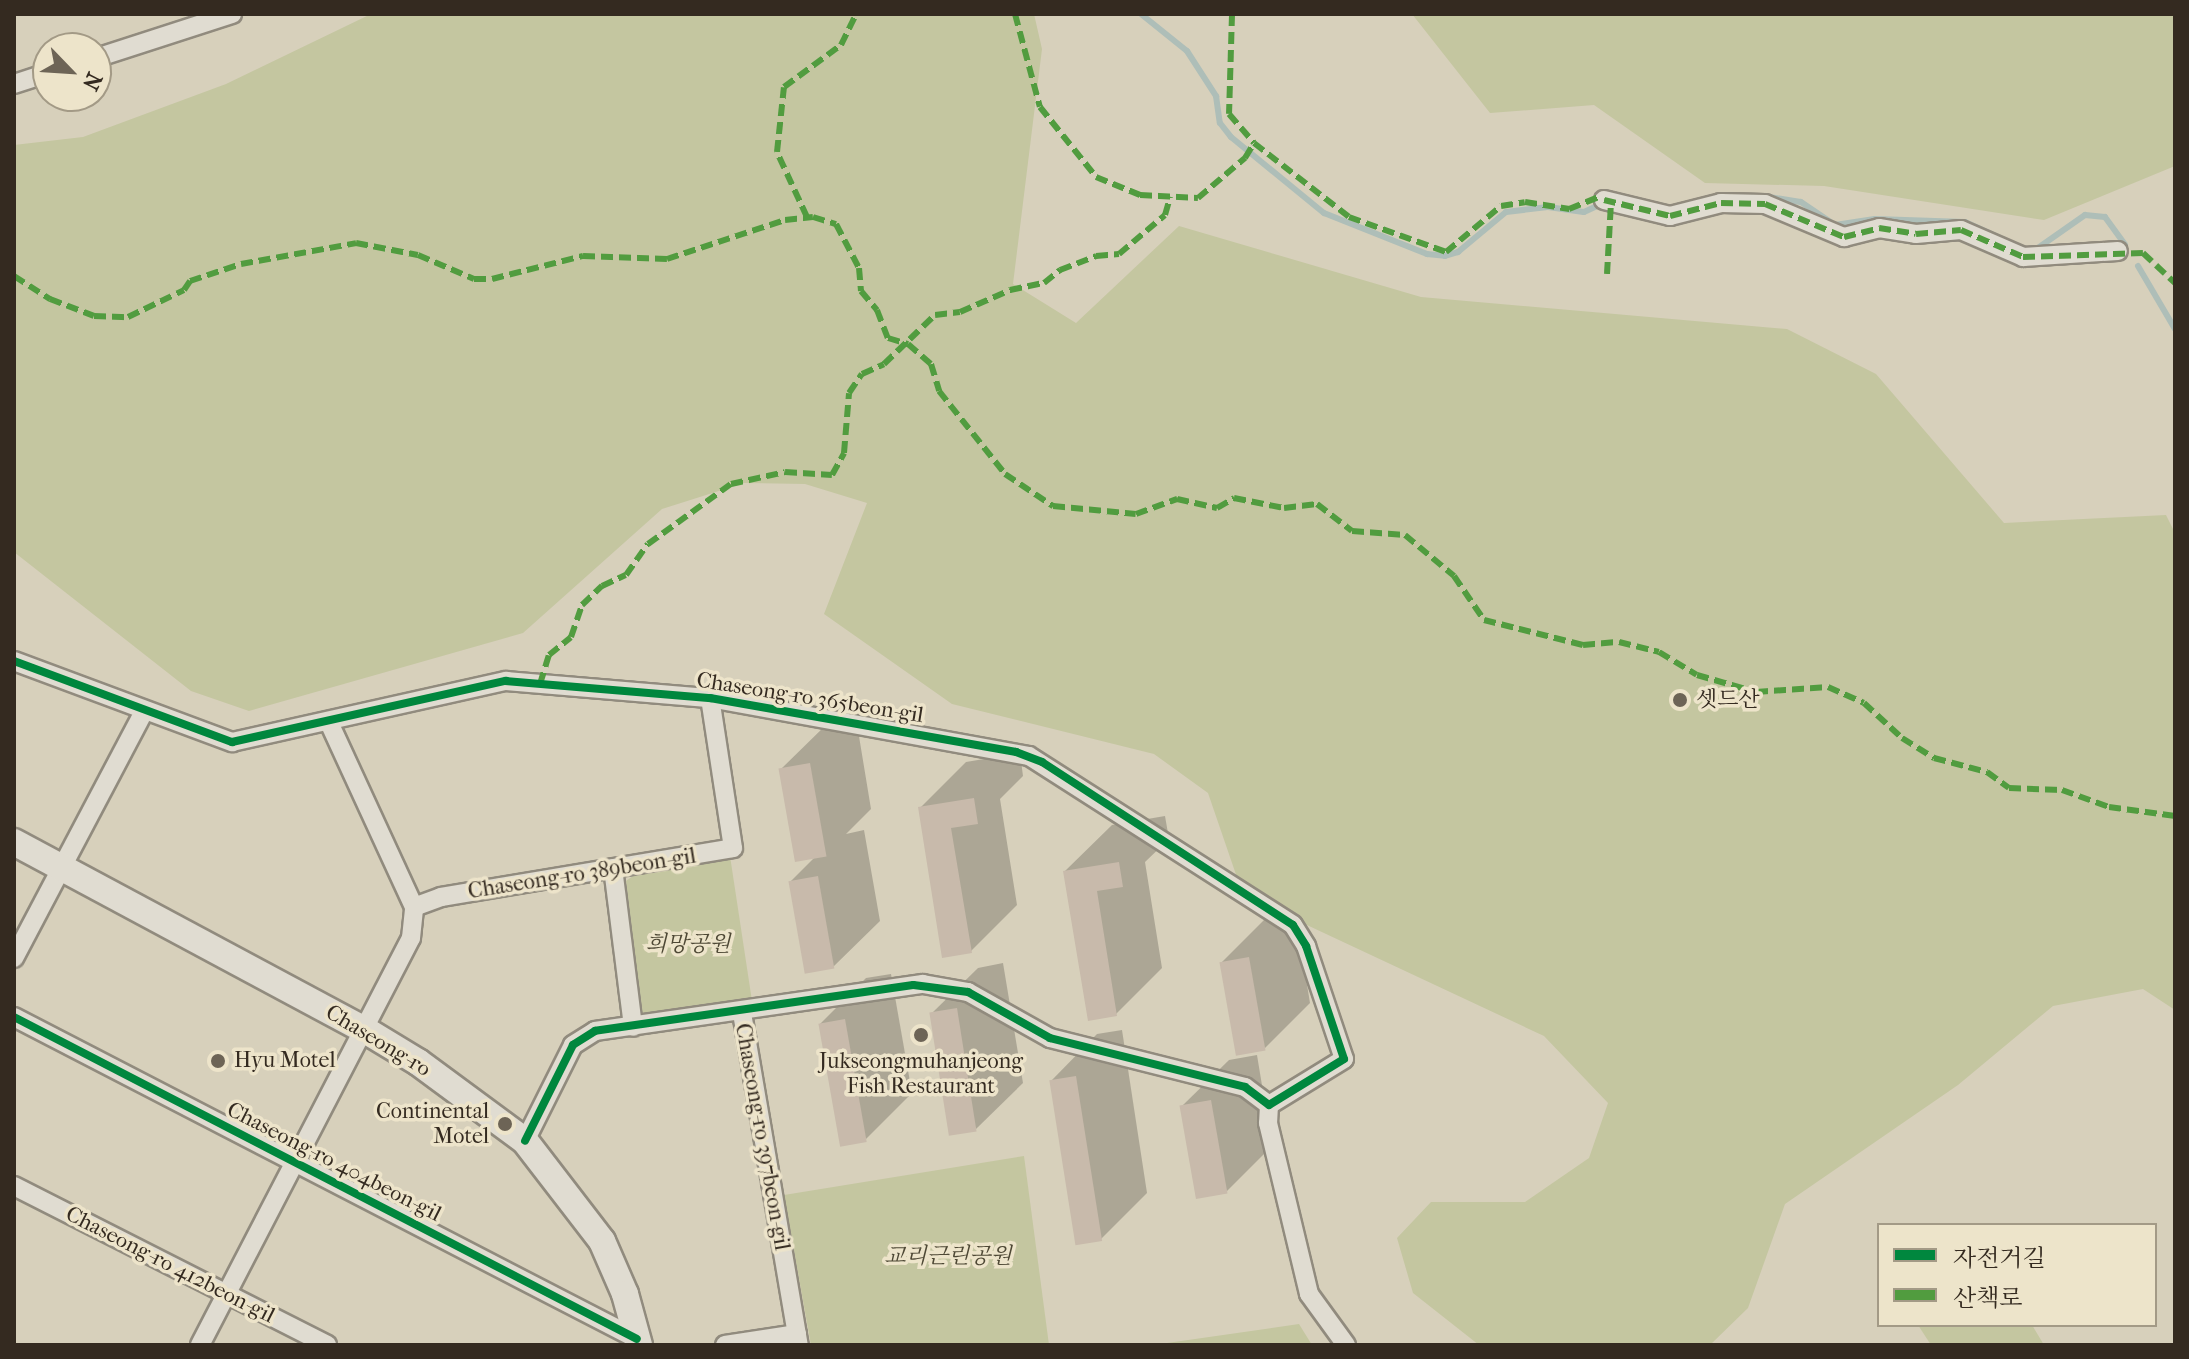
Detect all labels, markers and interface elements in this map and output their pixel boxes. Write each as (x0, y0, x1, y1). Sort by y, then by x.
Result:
north arrow (32, 32, 112, 112)
text: N (77, 68, 107, 94)
street label: Chaseong-ro 365beon-gil (695, 667, 925, 729)
place label: 셋드산 (1696, 687, 1760, 713)
marker: 셋드산 (1671, 691, 1689, 709)
street label: Chaseong-ro 389beon-gil (466, 843, 698, 905)
park label: 희망공원 (645, 932, 731, 958)
street label: Chaseong-ro (321, 999, 435, 1083)
street label: Chaseong-ro 397beon-gil (729, 1021, 795, 1253)
marker: Jukseongmuhanjeong Fish Restaurant (912, 1026, 930, 1044)
place label: Hyu Motel (234, 1048, 335, 1074)
place label: Jukseongmuhanjeong Fish Restaurant (819, 1048, 1023, 1100)
marker: Hyu Motel (209, 1052, 227, 1070)
street label: Chaseong-ro 404beon-gil (222, 1096, 446, 1228)
place label: Continental Motel (376, 1098, 489, 1150)
marker: Continental Motel (496, 1115, 514, 1133)
street label: Chaseong-ro 412beon-gil (61, 1201, 279, 1329)
legend (1877, 1223, 2157, 1327)
park label: 교리근린공원 (884, 1244, 1012, 1270)
text: 자전거길 (1953, 1244, 2046, 1272)
text: 산책로 (1953, 1284, 2023, 1312)

